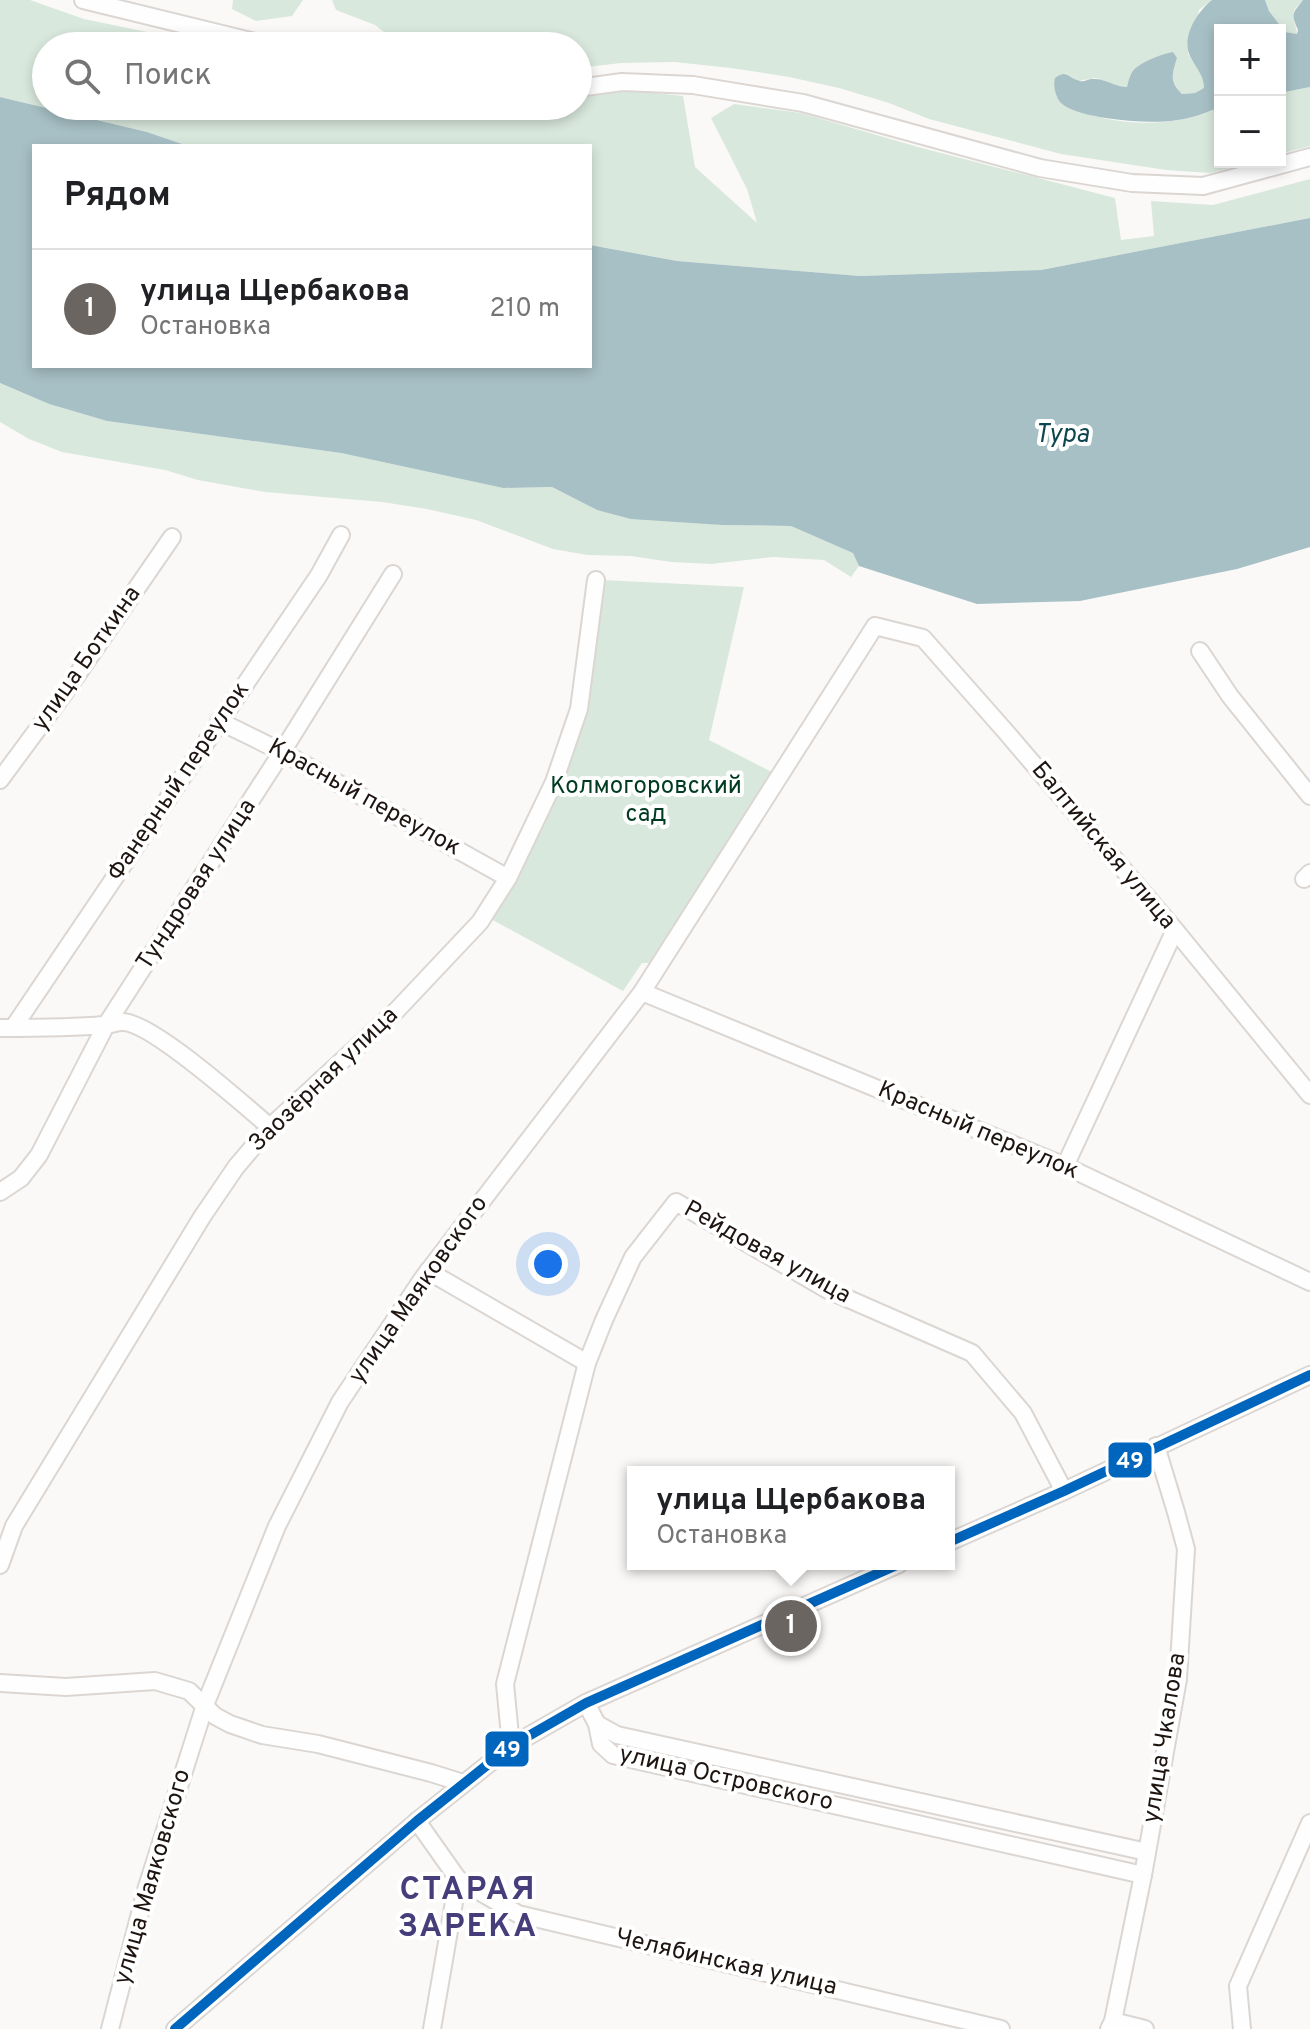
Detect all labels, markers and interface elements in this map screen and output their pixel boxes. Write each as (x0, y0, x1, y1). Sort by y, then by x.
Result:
map controls (1214, 24, 1286, 168)
button: + (1214, 24, 1286, 96)
search box (32, 32, 592, 120)
icon: search (60, 54, 104, 98)
text: Поиск (124, 58, 212, 95)
button: − (1214, 96, 1286, 168)
text: Рядом (64, 175, 171, 218)
text: улица Щербакова (140, 274, 410, 311)
text: 1 (85, 293, 95, 326)
text: 210 m (490, 293, 560, 326)
text: Остановка (140, 311, 271, 344)
water label: Тура (1035, 419, 1090, 452)
street label: улица Боткина (26, 581, 148, 737)
street label: Фанерный переулок (101, 677, 257, 887)
street label: Красный переулок (262, 733, 466, 863)
street label: Балтийская улица (1024, 756, 1182, 936)
park label: Колмогоровский сад (550, 772, 742, 830)
street label: Тундровая улица (131, 794, 263, 976)
street label: Заозёрная улица (243, 1001, 405, 1159)
street label: Красный переулок (873, 1075, 1083, 1187)
street label: улица Маяковского (343, 1190, 495, 1390)
street label: Рейдовая улица (678, 1195, 856, 1311)
your location (528, 1244, 568, 1284)
line badge: 49 (1107, 1441, 1153, 1479)
text: 49 (1116, 1449, 1144, 1476)
popup (627, 1466, 955, 1570)
text: улица Щербакова (656, 1483, 926, 1520)
text: Остановка (656, 1520, 787, 1553)
pin: 1 (765, 1596, 817, 1656)
street label: улица Чкалова (1137, 1651, 1193, 1825)
line badge: 49 (484, 1730, 530, 1768)
text: 49 (493, 1738, 521, 1765)
street label: улица Островского (616, 1740, 836, 1818)
street label: улица Маяковского (108, 1766, 198, 1988)
district label: СТАРАЯ ЗАРЕКА (398, 1871, 538, 1948)
street label: Челябинская улица (612, 1923, 840, 2003)

